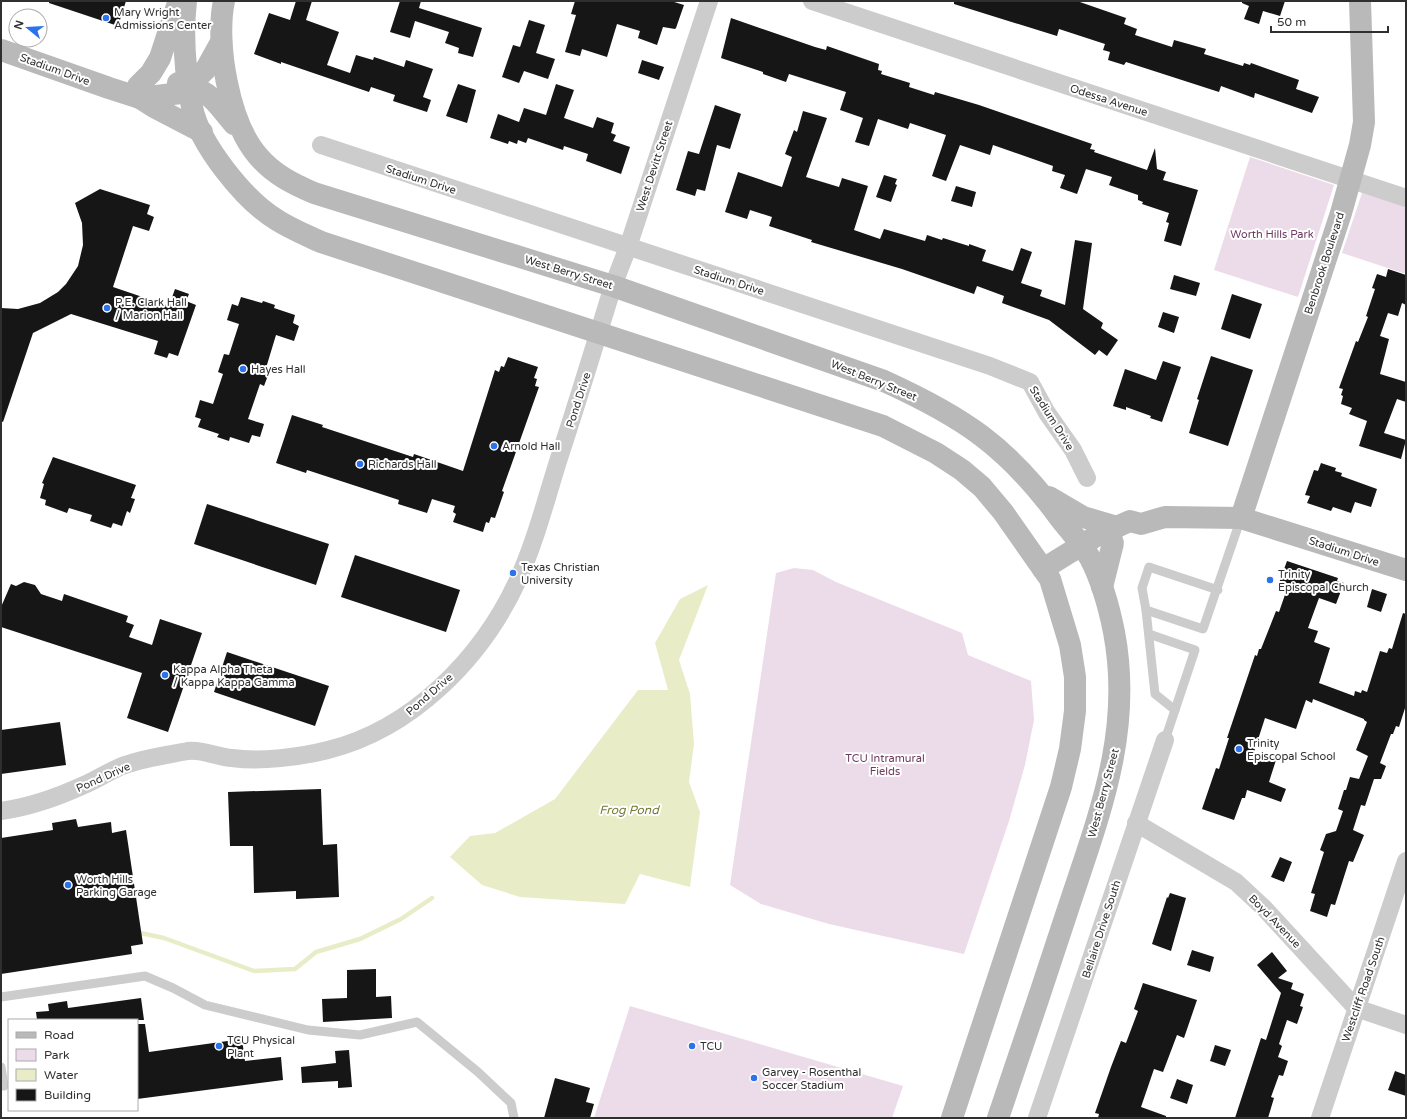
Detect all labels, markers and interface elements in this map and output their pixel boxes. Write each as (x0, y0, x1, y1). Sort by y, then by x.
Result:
place label: Mary Wright Admissions Center (114, 6, 212, 32)
north arrow (8, 8, 48, 48)
scale bar (1271, 8, 1388, 34)
marker: Mary Wright Admissions Center (101, 13, 111, 23)
text: 50 m (1277, 15, 1306, 29)
text: N (11, 19, 27, 31)
street label: Stadium Drive (18, 51, 92, 88)
street label: Odessa Avenue (1068, 82, 1149, 119)
street label: West Devitt Street (634, 119, 675, 213)
street label: Stadium Drive (384, 162, 458, 197)
street label: Benbrook Boulevard (1302, 210, 1347, 316)
park label: Worth Hills Park (1230, 228, 1314, 241)
street label: West Berry Street (523, 253, 615, 292)
street label: Stadium Drive (692, 263, 766, 298)
place label: P.E. Clark Hall / Marion Hall (115, 296, 187, 322)
marker: P.E. Clark Hall / Marion Hall (102, 303, 112, 313)
street label: West Berry Street (829, 357, 919, 404)
place label: Hayes Hall (251, 363, 306, 376)
marker: Hayes Hall (238, 364, 248, 374)
street label: Pond Drive (563, 371, 594, 430)
street label: Stadium Drive (1027, 384, 1077, 453)
place label: Arnold Hall (502, 440, 560, 453)
marker: Arnold Hall (489, 441, 499, 451)
place label: Richards Hall (368, 458, 436, 471)
marker: Richards Hall (355, 459, 365, 469)
street label: Stadium Drive (1307, 534, 1381, 569)
place label: Texas Christian University (521, 561, 600, 587)
marker: Texas Christian University (508, 568, 518, 578)
place label: Trinity Episcopal Church (1278, 568, 1369, 594)
marker: Trinity Episcopal Church (1265, 575, 1275, 585)
place label: Kappa Alpha Theta / Kappa Kappa Gamma (173, 663, 295, 689)
marker: Kappa Alpha Theta / Kappa Kappa Gamma (160, 670, 170, 680)
street label: Pond Drive (403, 671, 455, 718)
place label: Trinity Episcopal School (1247, 737, 1336, 763)
marker: Trinity Episcopal School (1234, 744, 1244, 754)
street label: West Berry Street (1085, 747, 1122, 839)
park label: TCU Intramural Fields (845, 752, 925, 778)
street label: Pond Drive (74, 760, 132, 795)
water label: Frog Pond (599, 803, 660, 817)
place label: Worth Hills Parking Garage (76, 873, 157, 899)
street label: Bellaire Drive South (1079, 878, 1123, 980)
marker: Worth Hills Parking Garage (63, 880, 73, 890)
street label: Boyd Avenue (1246, 892, 1303, 951)
street label: Westcliff Road South (1339, 935, 1388, 1044)
legend (8, 1019, 138, 1111)
text: Road (44, 1028, 74, 1042)
place label: TCU Physical Plant (227, 1034, 295, 1060)
place label: TCU (700, 1040, 722, 1053)
marker: TCU Physical Plant (214, 1041, 224, 1051)
marker: TCU (687, 1041, 697, 1051)
text: Park (44, 1048, 70, 1062)
place label: Garvey - Rosenthal Soccer Stadium (762, 1066, 861, 1092)
text: Water (44, 1068, 79, 1082)
marker: Garvey - Rosenthal Soccer Stadium (749, 1073, 759, 1083)
text: Building (44, 1088, 91, 1102)

